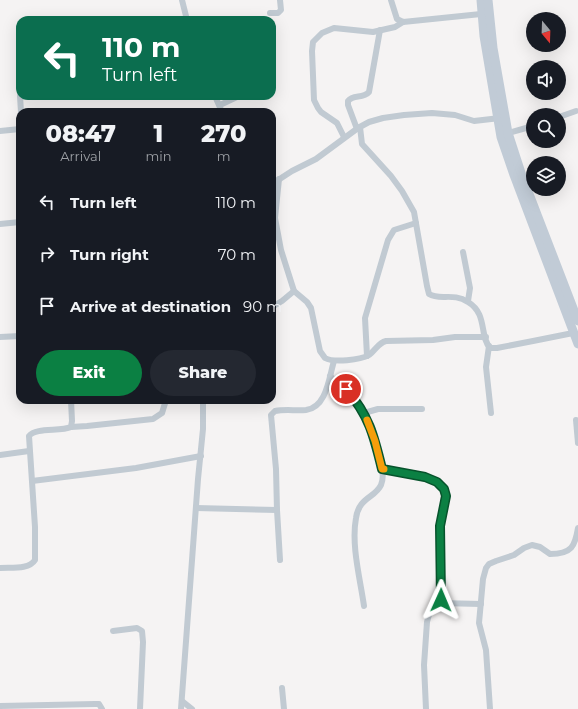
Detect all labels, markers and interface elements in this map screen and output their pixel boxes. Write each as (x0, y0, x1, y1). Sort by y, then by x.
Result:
north arrow (526, 12, 566, 52)
map controls (526, 12, 566, 196)
text: 110 m (102, 30, 180, 64)
icon: left (36, 32, 88, 84)
button: sound (526, 60, 566, 100)
text: Turn left (102, 64, 177, 86)
button: search (526, 108, 566, 148)
text: 08:47 (46, 119, 116, 148)
text: 1 (154, 119, 163, 148)
text: 270 (201, 119, 246, 148)
text: Arrival (60, 148, 101, 164)
text: min (145, 148, 171, 164)
text: m (217, 148, 231, 164)
button: layers (526, 156, 566, 196)
icon: left (36, 191, 58, 213)
text: Turn left (70, 193, 137, 212)
text: 110 m (215, 193, 256, 212)
icon: right (36, 243, 58, 265)
text: Turn right (70, 245, 149, 264)
text: 70 m (218, 245, 256, 264)
icon: arrive (36, 295, 58, 317)
text: Arrive at destination (70, 297, 231, 316)
text: 90 m (243, 297, 282, 316)
button: Exit (36, 350, 142, 396)
button: Share (150, 350, 256, 396)
pin (329, 372, 363, 406)
icon: arrive (335, 378, 357, 400)
position arrow (420, 579, 462, 621)

